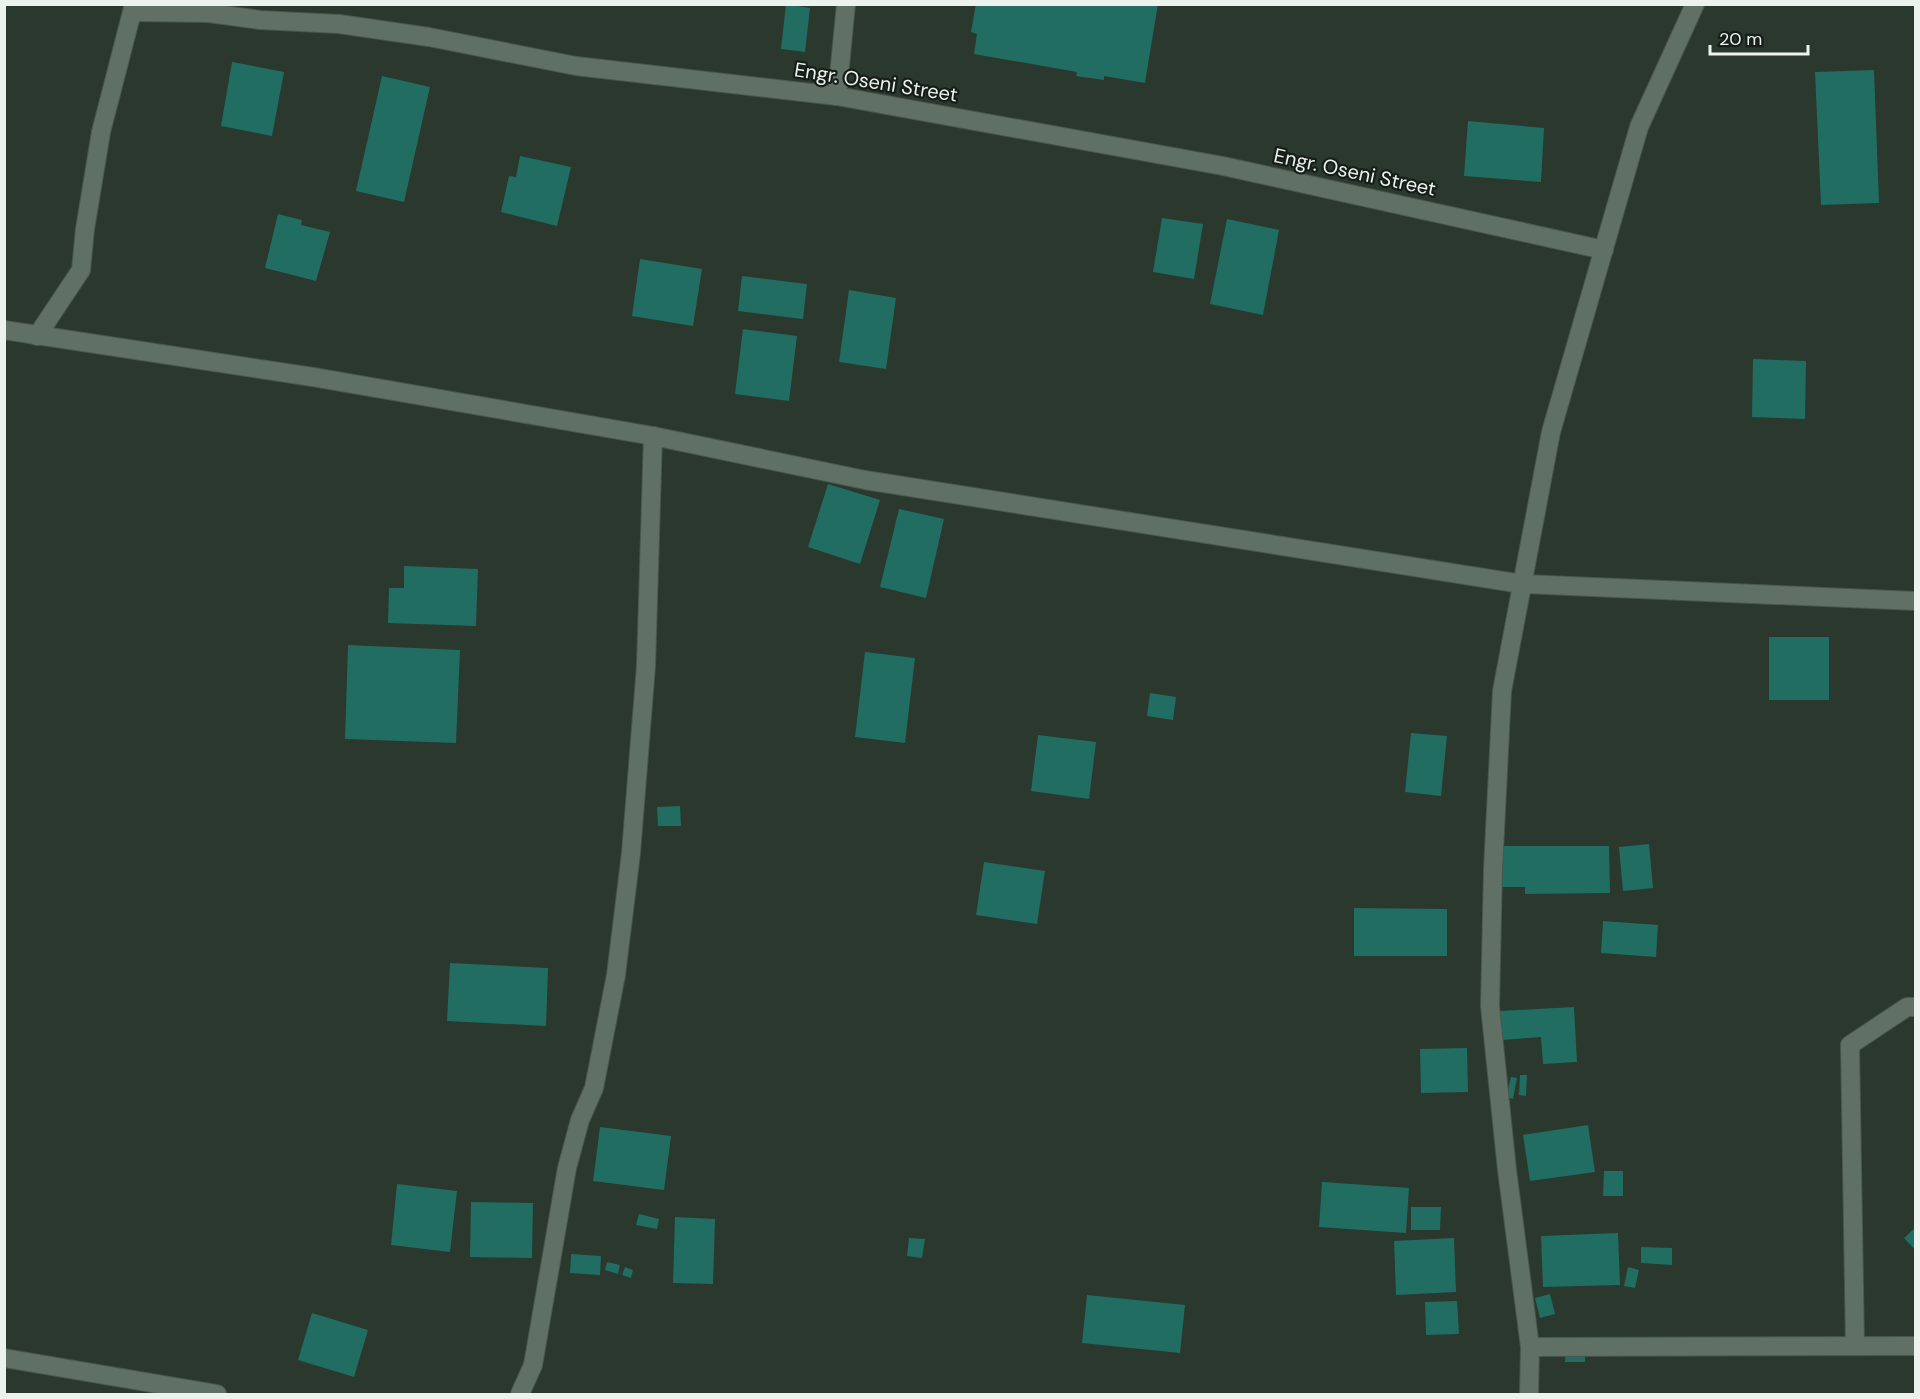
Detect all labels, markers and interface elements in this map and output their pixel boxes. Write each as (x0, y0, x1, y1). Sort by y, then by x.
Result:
scale bar (1710, 18, 1808, 56)
text: 20 m (1719, 27, 1762, 51)
street label: Engr. Oseni Street (792, 56, 960, 108)
street label: Engr. Oseni Street (1272, 142, 1439, 202)

